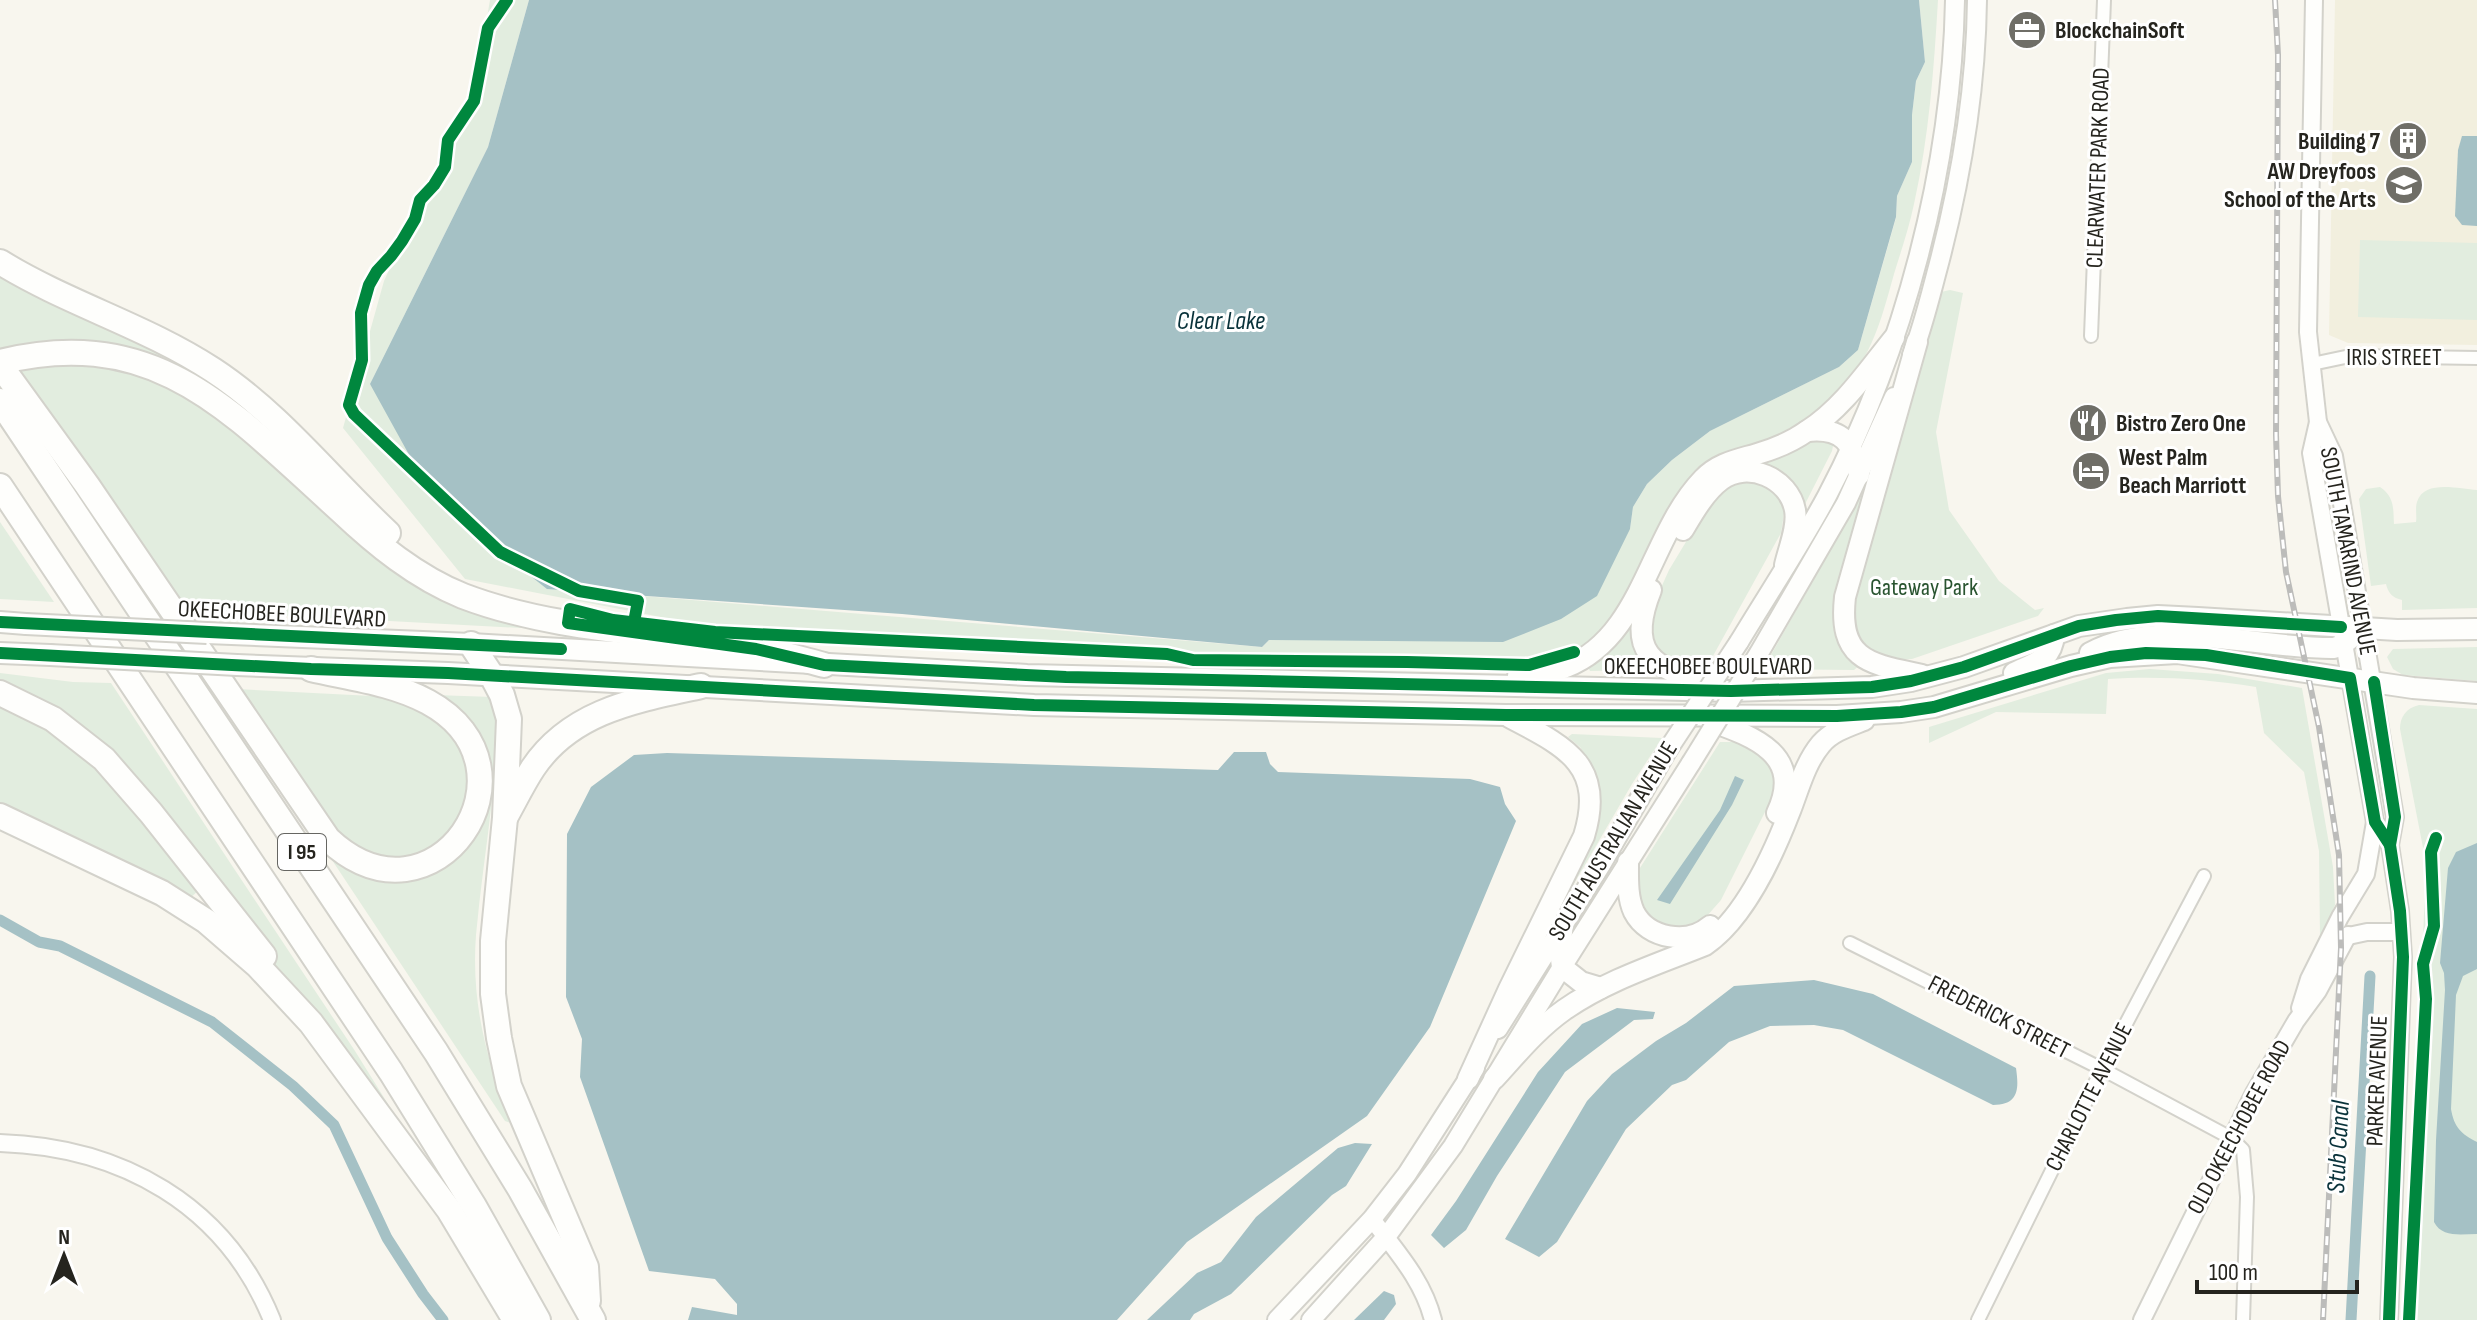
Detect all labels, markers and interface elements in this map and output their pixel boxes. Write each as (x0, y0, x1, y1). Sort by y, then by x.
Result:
office icon: BlockchainSoft (2006, 9, 2048, 51)
place label: BlockchainSoft (2055, 16, 2185, 45)
street label: CLEARWATER PARK ROAD (2080, 67, 2116, 269)
building icon: Building 7 (2387, 120, 2429, 162)
place label: Building 7 (2298, 127, 2381, 156)
place label: AW Dreyfoos School of the Arts (2224, 157, 2376, 214)
school or university icon: AW Dreyfoos School of the Arts (2383, 164, 2425, 206)
water label: Clear Lake (1177, 306, 1265, 337)
street label: IRIS STREET (2346, 343, 2442, 372)
restaurant icon: Bistro Zero One (2067, 402, 2109, 444)
place label: Bistro Zero One (2116, 409, 2246, 438)
place label: West Palm Beach Marriott (2119, 443, 2246, 500)
street label: SOUTH TAMARIND AVENUE (2314, 445, 2382, 657)
hotel icon: West Palm Beach Marriott (2070, 450, 2112, 492)
park label: Gateway Park (1870, 573, 1978, 602)
street label: OKEECHOBEE BOULEVARD (177, 594, 387, 634)
street label: OKEECHOBEE BOULEVARD (1604, 652, 1812, 681)
street label: SOUTH AUSTRALIAN AVENUE (1542, 736, 1684, 946)
road number: I 95 (278, 834, 326, 870)
street label: FREDERICK STREET (1923, 969, 2075, 1065)
street label: PARKER AVENUE (2360, 1015, 2394, 1147)
street label: CHARLOTTE AVENUE (2039, 1018, 2139, 1176)
street label: OLD OKEECHOBEE ROAD (2181, 1035, 2297, 1219)
water label: Stub Canal (2321, 1099, 2357, 1194)
north arrow (24, 1216, 104, 1296)
text: N (58, 1224, 70, 1251)
scale bar (2197, 1244, 2357, 1294)
text: 100 m (2209, 1258, 2258, 1287)

